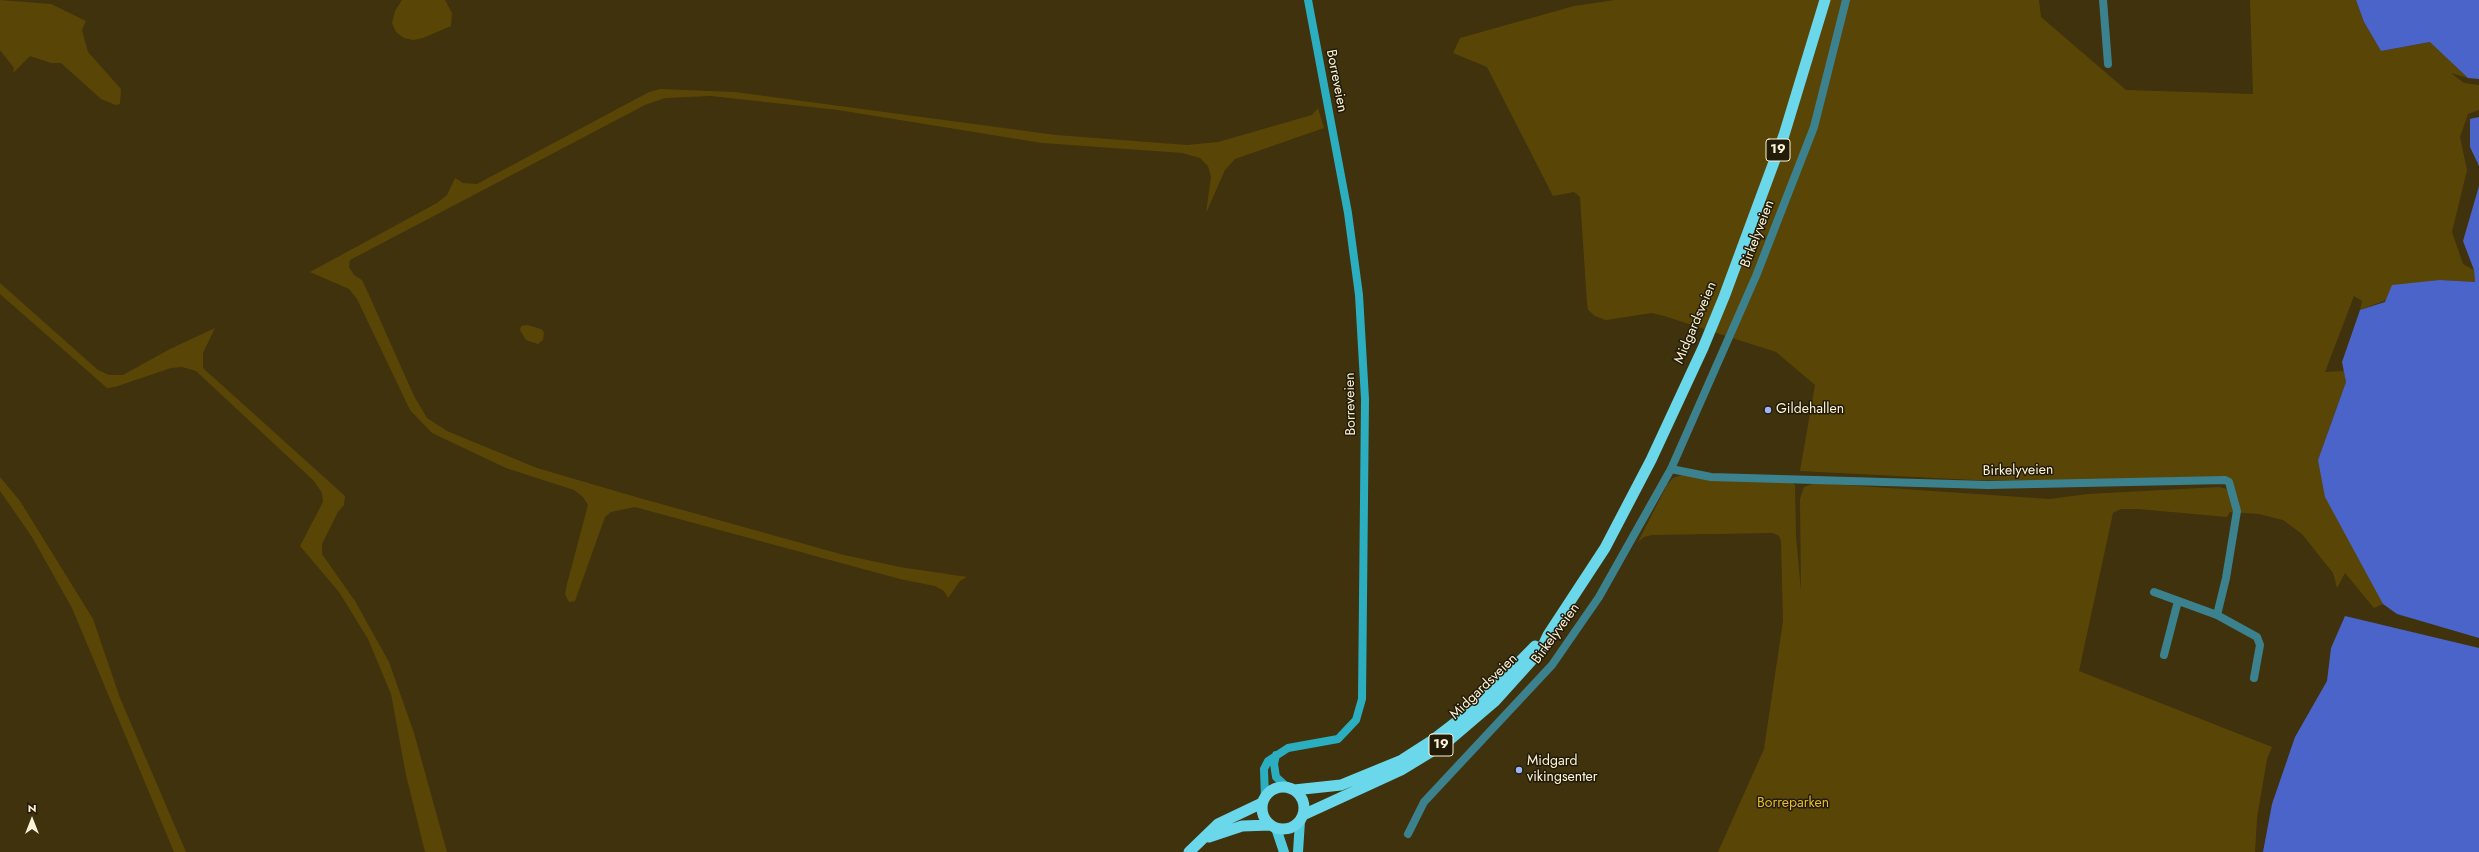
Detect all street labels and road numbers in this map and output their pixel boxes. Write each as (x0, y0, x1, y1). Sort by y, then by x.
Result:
street label: Borreveien (1322, 48, 1350, 114)
road number: 19 (1766, 139, 1790, 161)
street label: Birkelyveien (1738, 198, 1778, 270)
street label: Midgardsveien (1671, 279, 1721, 367)
street label: Borreveien (1342, 372, 1360, 436)
street label: Birkelyveien (1983, 462, 2053, 480)
street label: Birkelyveien (1528, 601, 1584, 667)
street label: Midgardsveien (1447, 651, 1521, 723)
road number: 19 (1429, 734, 1453, 756)

